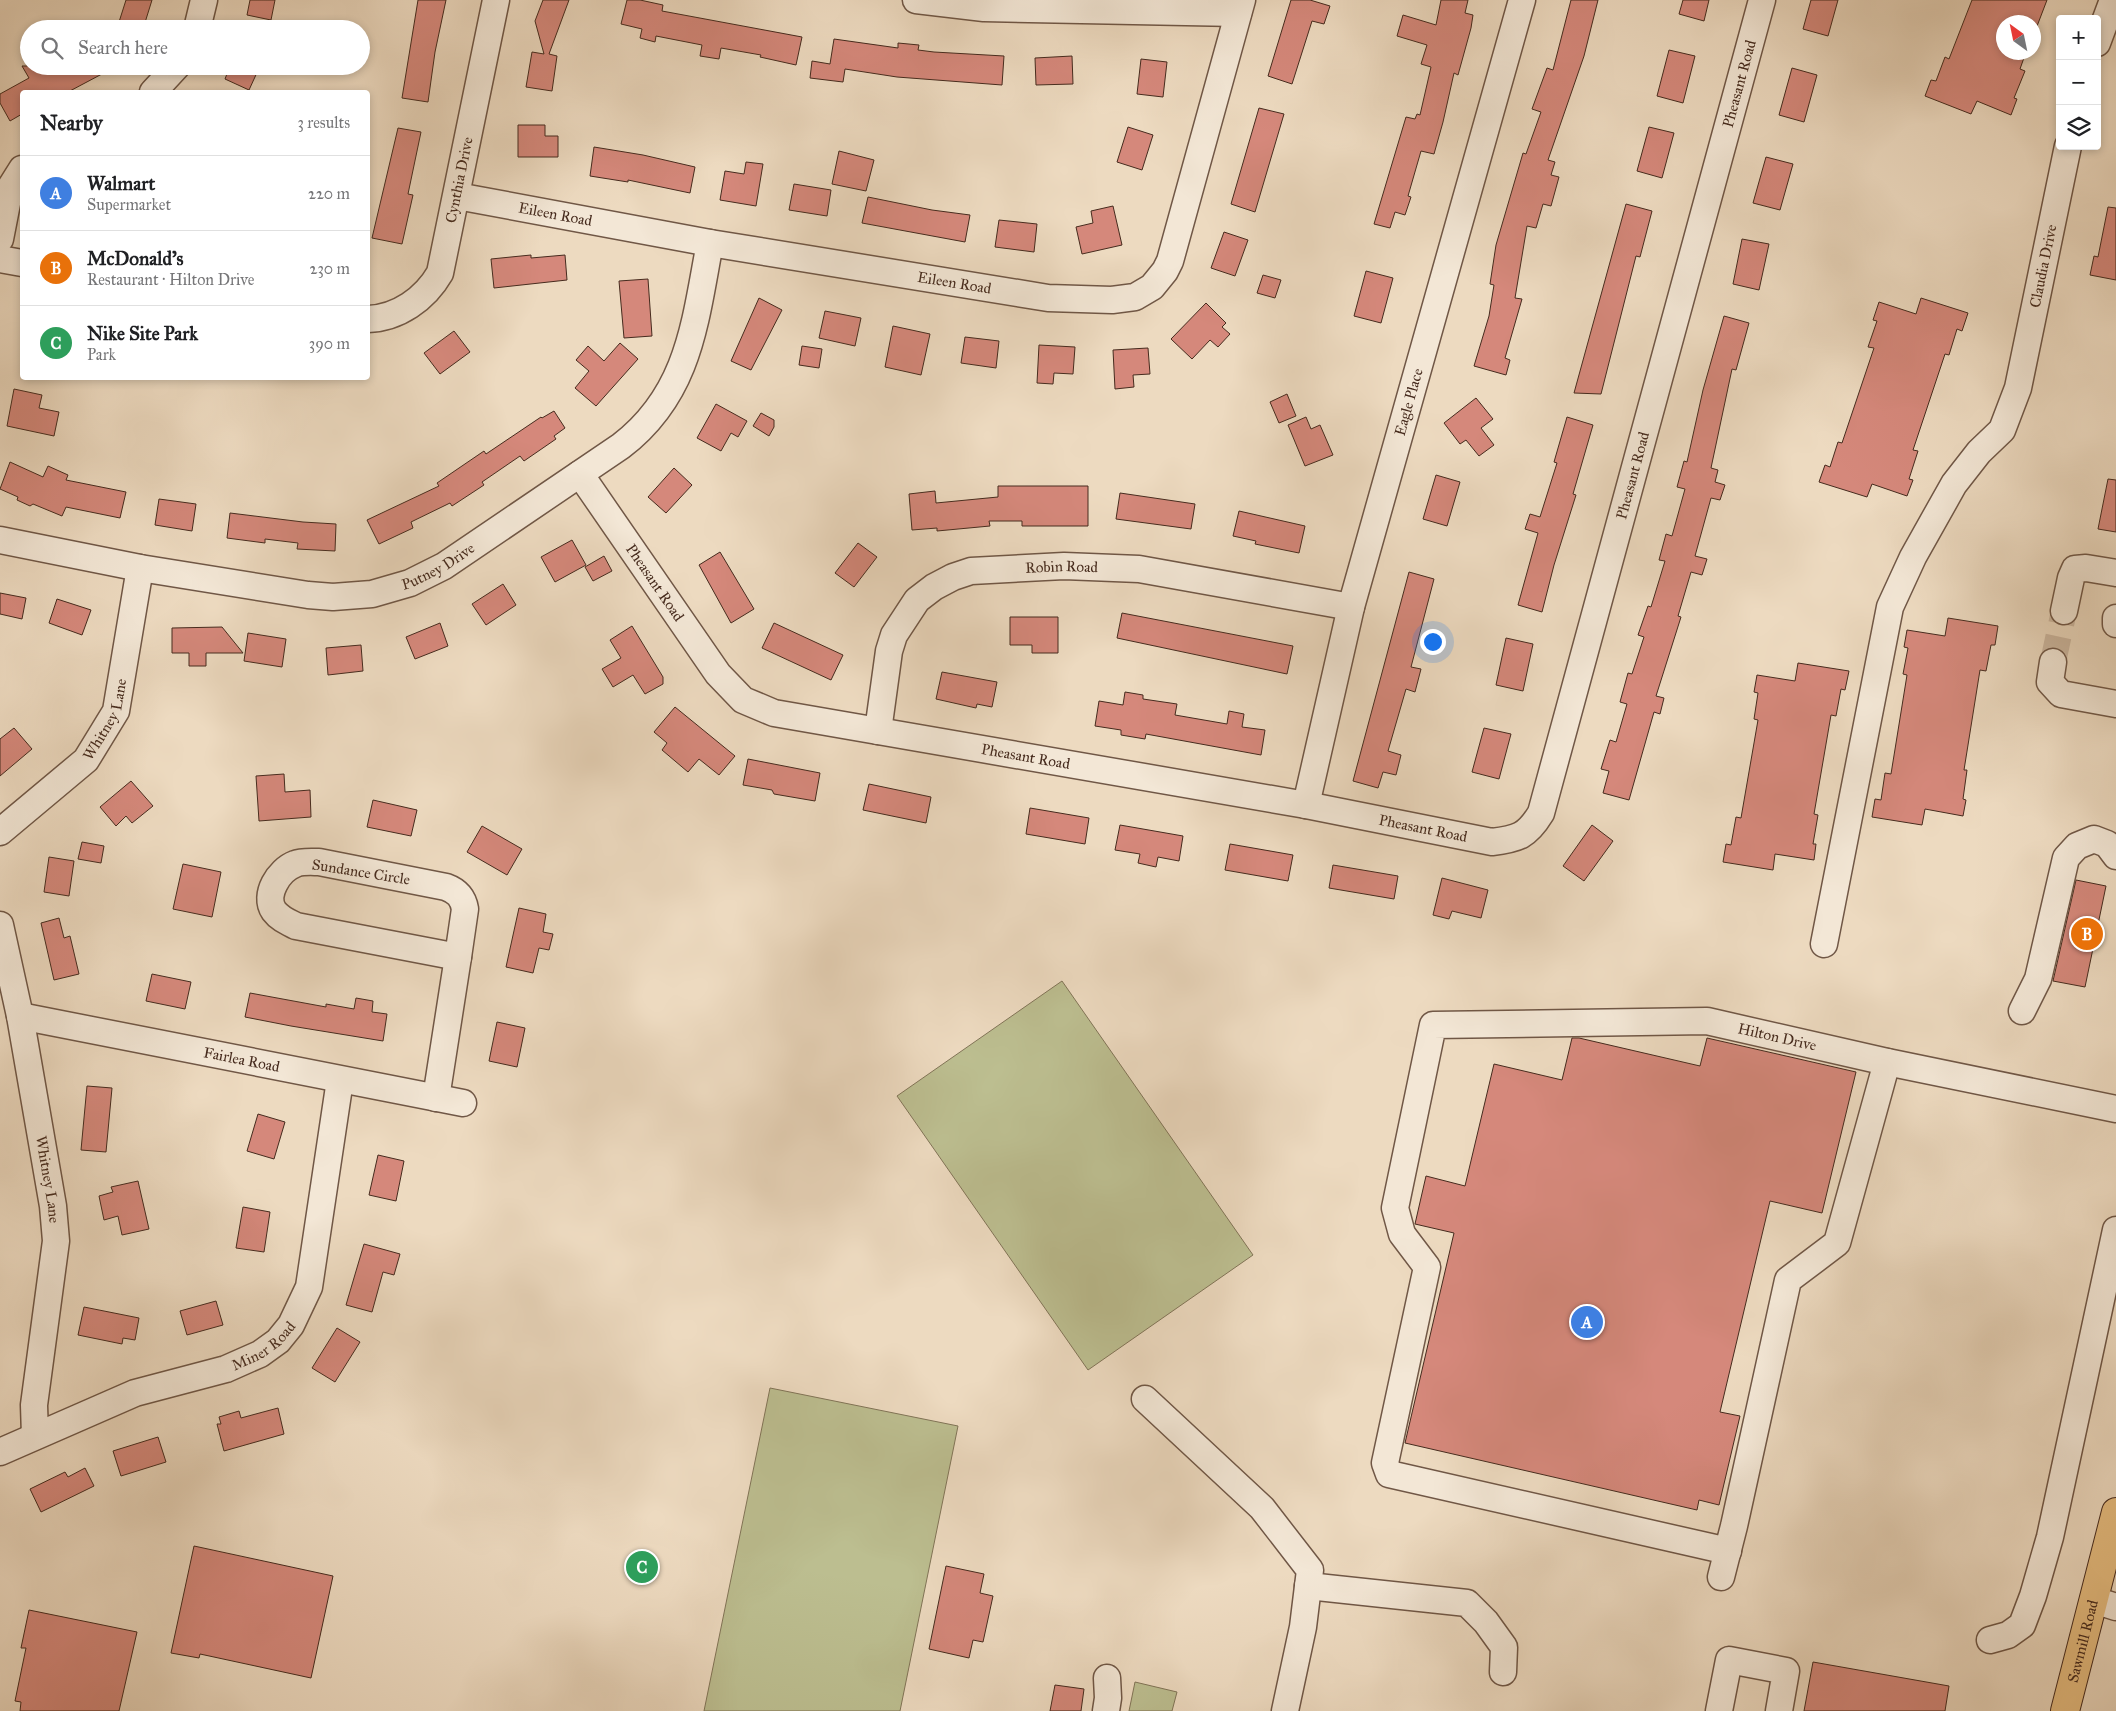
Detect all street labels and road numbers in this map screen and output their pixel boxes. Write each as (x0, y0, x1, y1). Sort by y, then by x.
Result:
street label: Pheasant Road (1719, 38, 1760, 130)
street label: Cynthia Drive (441, 135, 477, 225)
street label: Eileen Road (517, 199, 594, 230)
street label: Claudia Drive (2026, 223, 2061, 309)
street label: Eileen Road (916, 268, 993, 298)
street label: Eagle Place (1391, 366, 1427, 438)
street label: Pheasant Road (1612, 429, 1653, 521)
street label: Putney Drive (400, 539, 478, 594)
street label: Pheasant Road (622, 541, 688, 625)
street label: Robin Road (1025, 557, 1099, 577)
street label: Whitney Lane (79, 677, 130, 763)
street label: Pheasant Road (980, 740, 1072, 773)
street label: Pheasant Road (1377, 811, 1469, 846)
street label: Sundance Circle (311, 855, 411, 889)
street label: Hilton Drive (1736, 1019, 1818, 1055)
street label: Fairlea Road (202, 1043, 282, 1076)
street label: Whitney Lane (32, 1134, 63, 1224)
street label: Miner Road (229, 1317, 300, 1374)
street label: Sawmill Road (2064, 1597, 2102, 1685)

